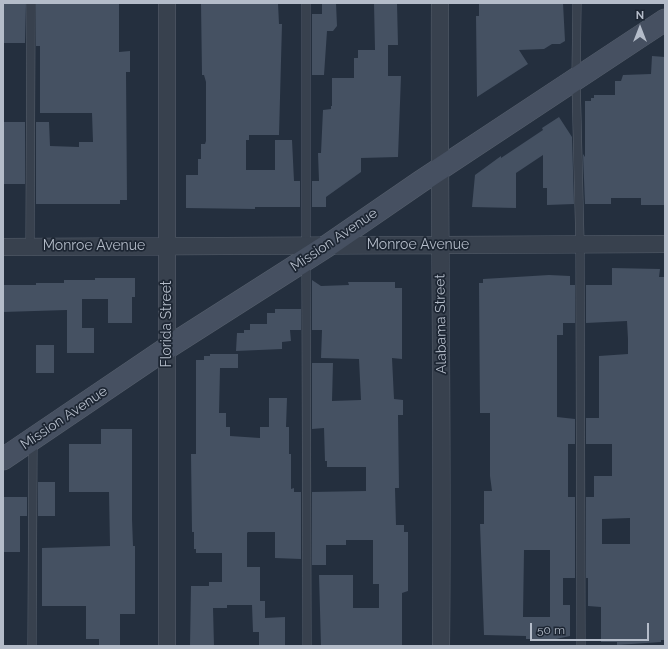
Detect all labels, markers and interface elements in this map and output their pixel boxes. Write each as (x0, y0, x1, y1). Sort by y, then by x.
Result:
north arrow (620, 8, 660, 48)
text: N (636, 9, 644, 22)
street label: Mission Avenue (287, 205, 381, 275)
street label: Monroe Avenue (367, 237, 469, 253)
street label: Monroe Avenue (43, 238, 145, 254)
street label: Alabama Street (432, 274, 450, 374)
street label: Florida Street (159, 280, 175, 368)
street label: Mission Avenue (17, 383, 111, 453)
scale bar (532, 615, 651, 641)
text: 50 m (537, 623, 565, 637)

